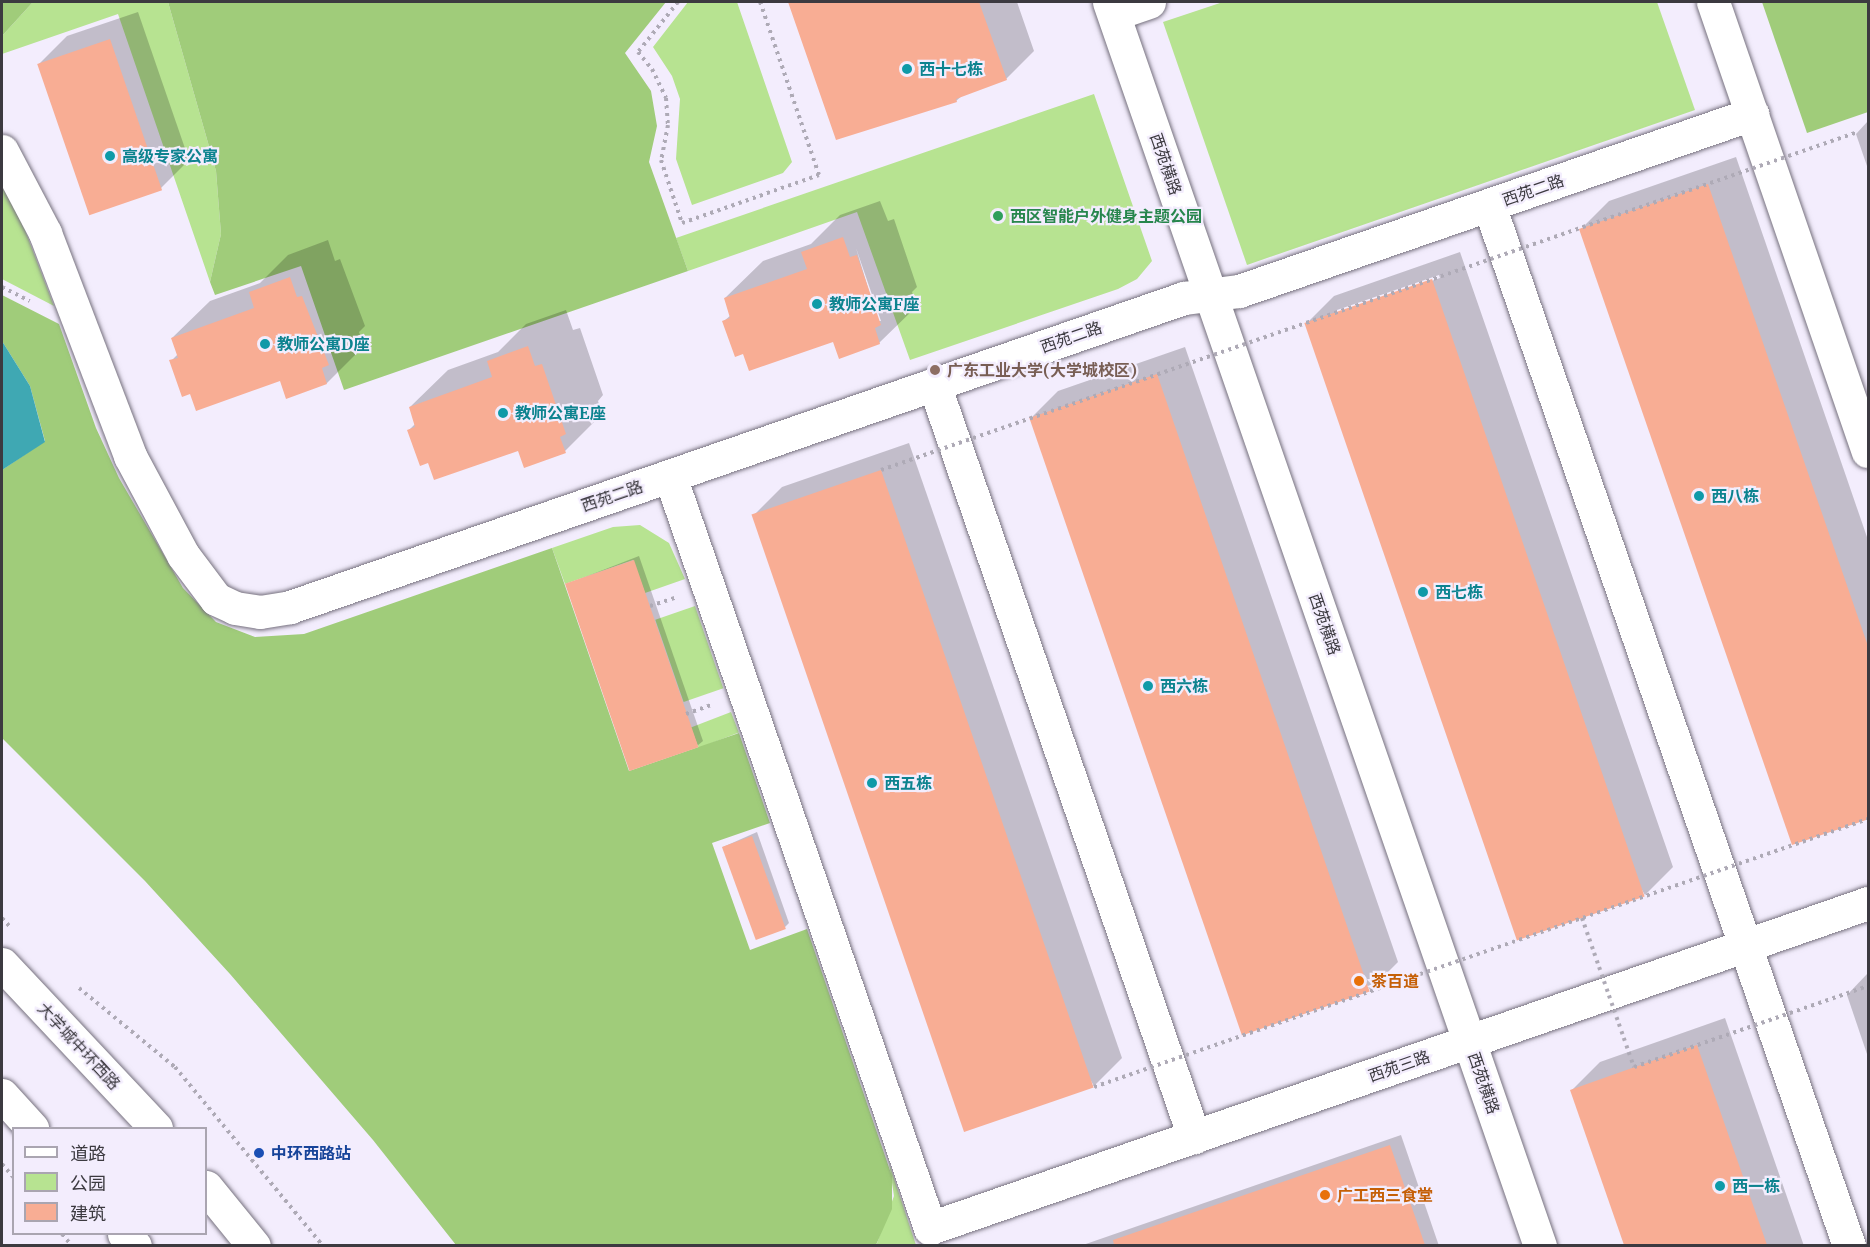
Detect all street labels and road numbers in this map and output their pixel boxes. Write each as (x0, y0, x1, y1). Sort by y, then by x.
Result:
street label: 西苑横路 (1147, 131, 1185, 197)
street label: 西苑二路 (1500, 171, 1566, 209)
street label: 西苑二路 (1038, 318, 1104, 356)
street label: 西苑二路 (579, 477, 645, 515)
street label: 西苑横路 (1306, 591, 1344, 657)
street label: 大学城中环西路 (34, 998, 124, 1094)
street label: 西苑三路 (1366, 1047, 1432, 1085)
street label: 西苑横路 (1465, 1050, 1503, 1116)

